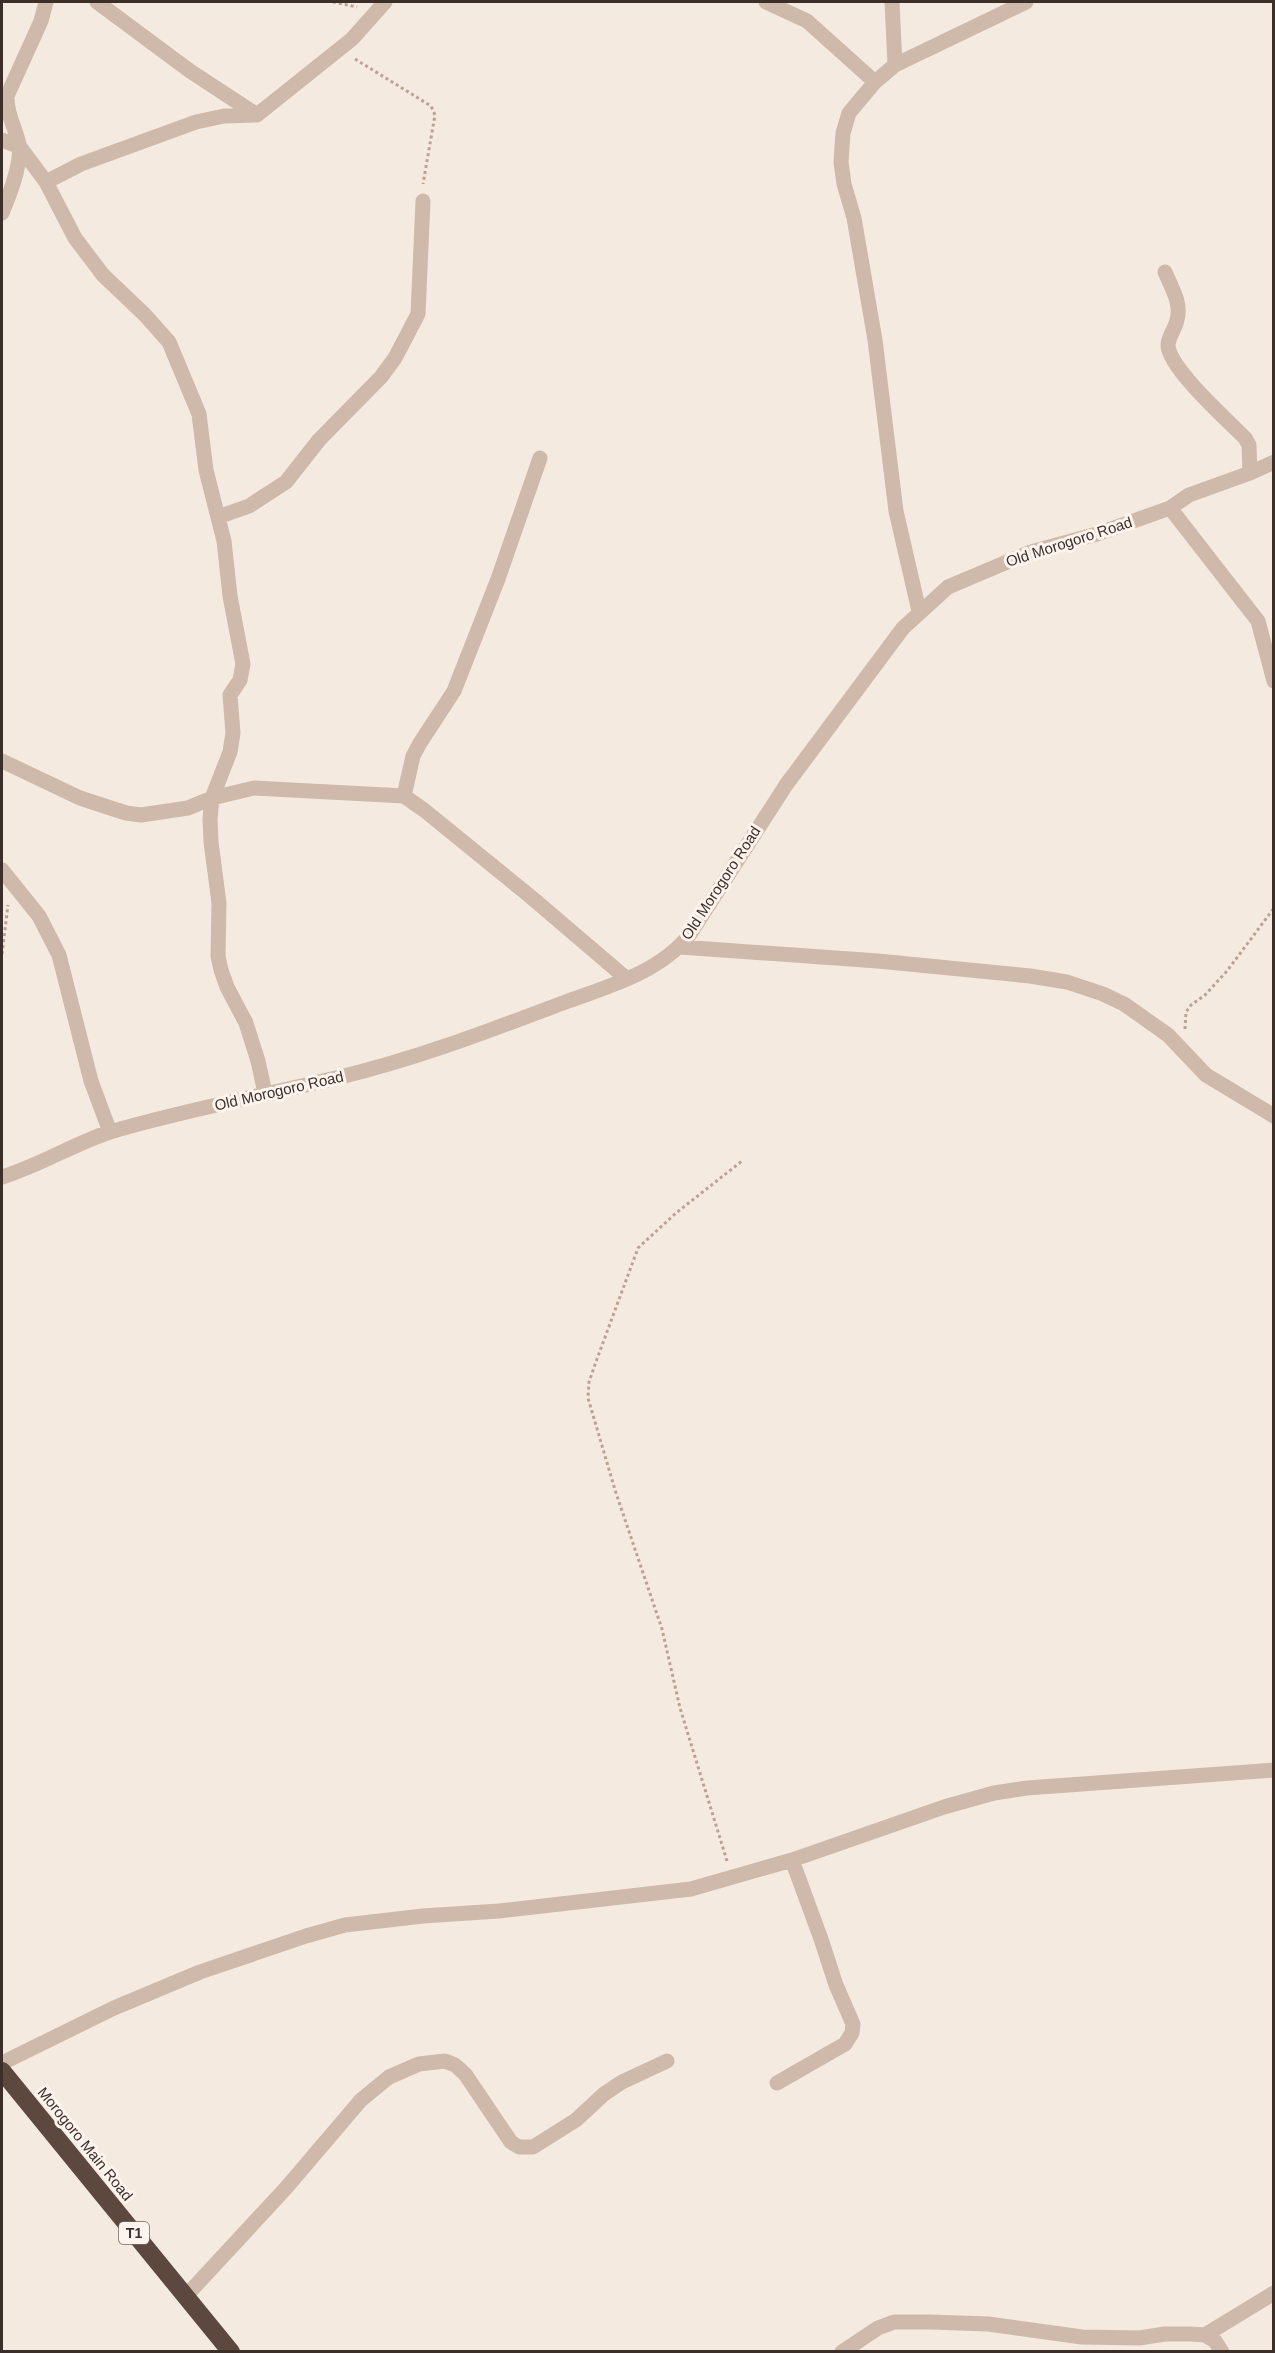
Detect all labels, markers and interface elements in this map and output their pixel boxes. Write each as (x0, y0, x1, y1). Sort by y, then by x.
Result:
street label: Old Morogoro Road (1004, 513, 1134, 570)
street label: Old Morogoro Road (678, 823, 764, 943)
street label: Old Morogoro Road (213, 1067, 345, 1114)
street label: Morogoro Main Road (34, 2084, 136, 2204)
road number: T1 (119, 2222, 149, 2244)

